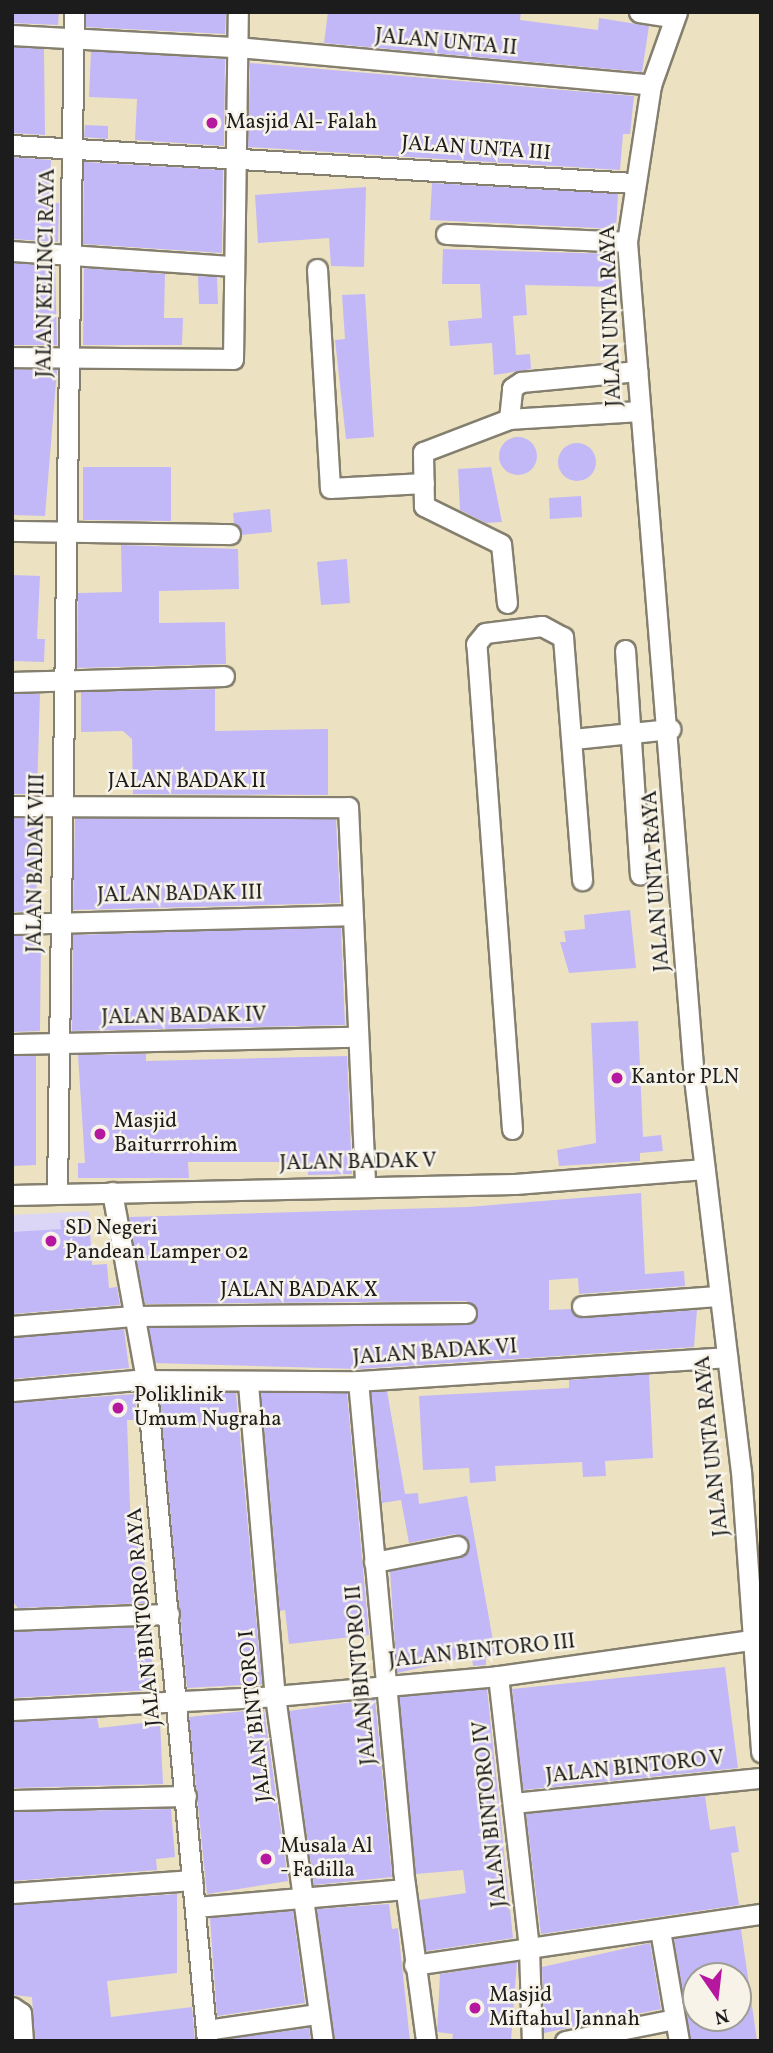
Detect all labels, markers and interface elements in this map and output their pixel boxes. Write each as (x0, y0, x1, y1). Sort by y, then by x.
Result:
street label: JALAN UNTA II (374, 24, 518, 62)
place label: Masjid Al- Falah (226, 110, 378, 136)
marker: Masjid Al- Falah (204, 115, 220, 131)
street label: JALAN UNTA III (400, 131, 552, 167)
street label: JALAN KELINCI RAYA (33, 168, 61, 378)
street label: JALAN UNTA RAYA (596, 225, 628, 407)
street label: JALAN BADAK II (108, 769, 266, 795)
street label: JALAN BADAK VIII (23, 773, 51, 953)
street label: JALAN UNTA RAYA (638, 790, 676, 972)
street label: JALAN BADAK III (97, 881, 263, 909)
street label: JALAN BADAK IV (101, 1003, 267, 1031)
place label: Kantor PLN (631, 1065, 739, 1091)
marker: Kantor PLN (609, 1070, 625, 1086)
place label: Masjid Baiturrrohim (114, 1109, 238, 1159)
marker: Masjid Baiturrrohim (92, 1126, 108, 1142)
street label: JALAN BADAK V (279, 1149, 437, 1177)
place label: SD Negeri Pandean Lamper 02 (65, 1216, 249, 1266)
marker: SD Negeri Pandean Lamper 02 (43, 1233, 59, 1249)
street label: JALAN BADAK X (220, 1278, 378, 1304)
street label: JALAN BADAK VI (352, 1335, 518, 1371)
street label: JALAN UNTA RAYA (691, 1354, 735, 1538)
place label: Poliklinik Umum Nugraha (134, 1383, 282, 1433)
marker: Poliklinik Umum Nugraha (108, 1398, 128, 1418)
street label: JALAN BINTORO RAYA (123, 1507, 167, 1727)
street label: JALAN BINTORO II (342, 1584, 382, 1766)
street label: JALAN BINTORO I (234, 1629, 278, 1803)
street label: JALAN BINTORO III (387, 1630, 577, 1674)
street label: JALAN BINTORO IV (469, 1720, 513, 1908)
street label: JALAN BINTORO V (544, 1746, 726, 1790)
place label: Musala Al - Fadilla (280, 1834, 372, 1884)
marker: Musala Al - Fadilla (258, 1851, 274, 1867)
north arrow (682, 1962, 752, 2032)
place label: Masjid Miftahul Jannah (489, 1983, 640, 2033)
marker: Masjid Miftahul Jannah (467, 2000, 483, 2016)
text: N (712, 2001, 731, 2030)

